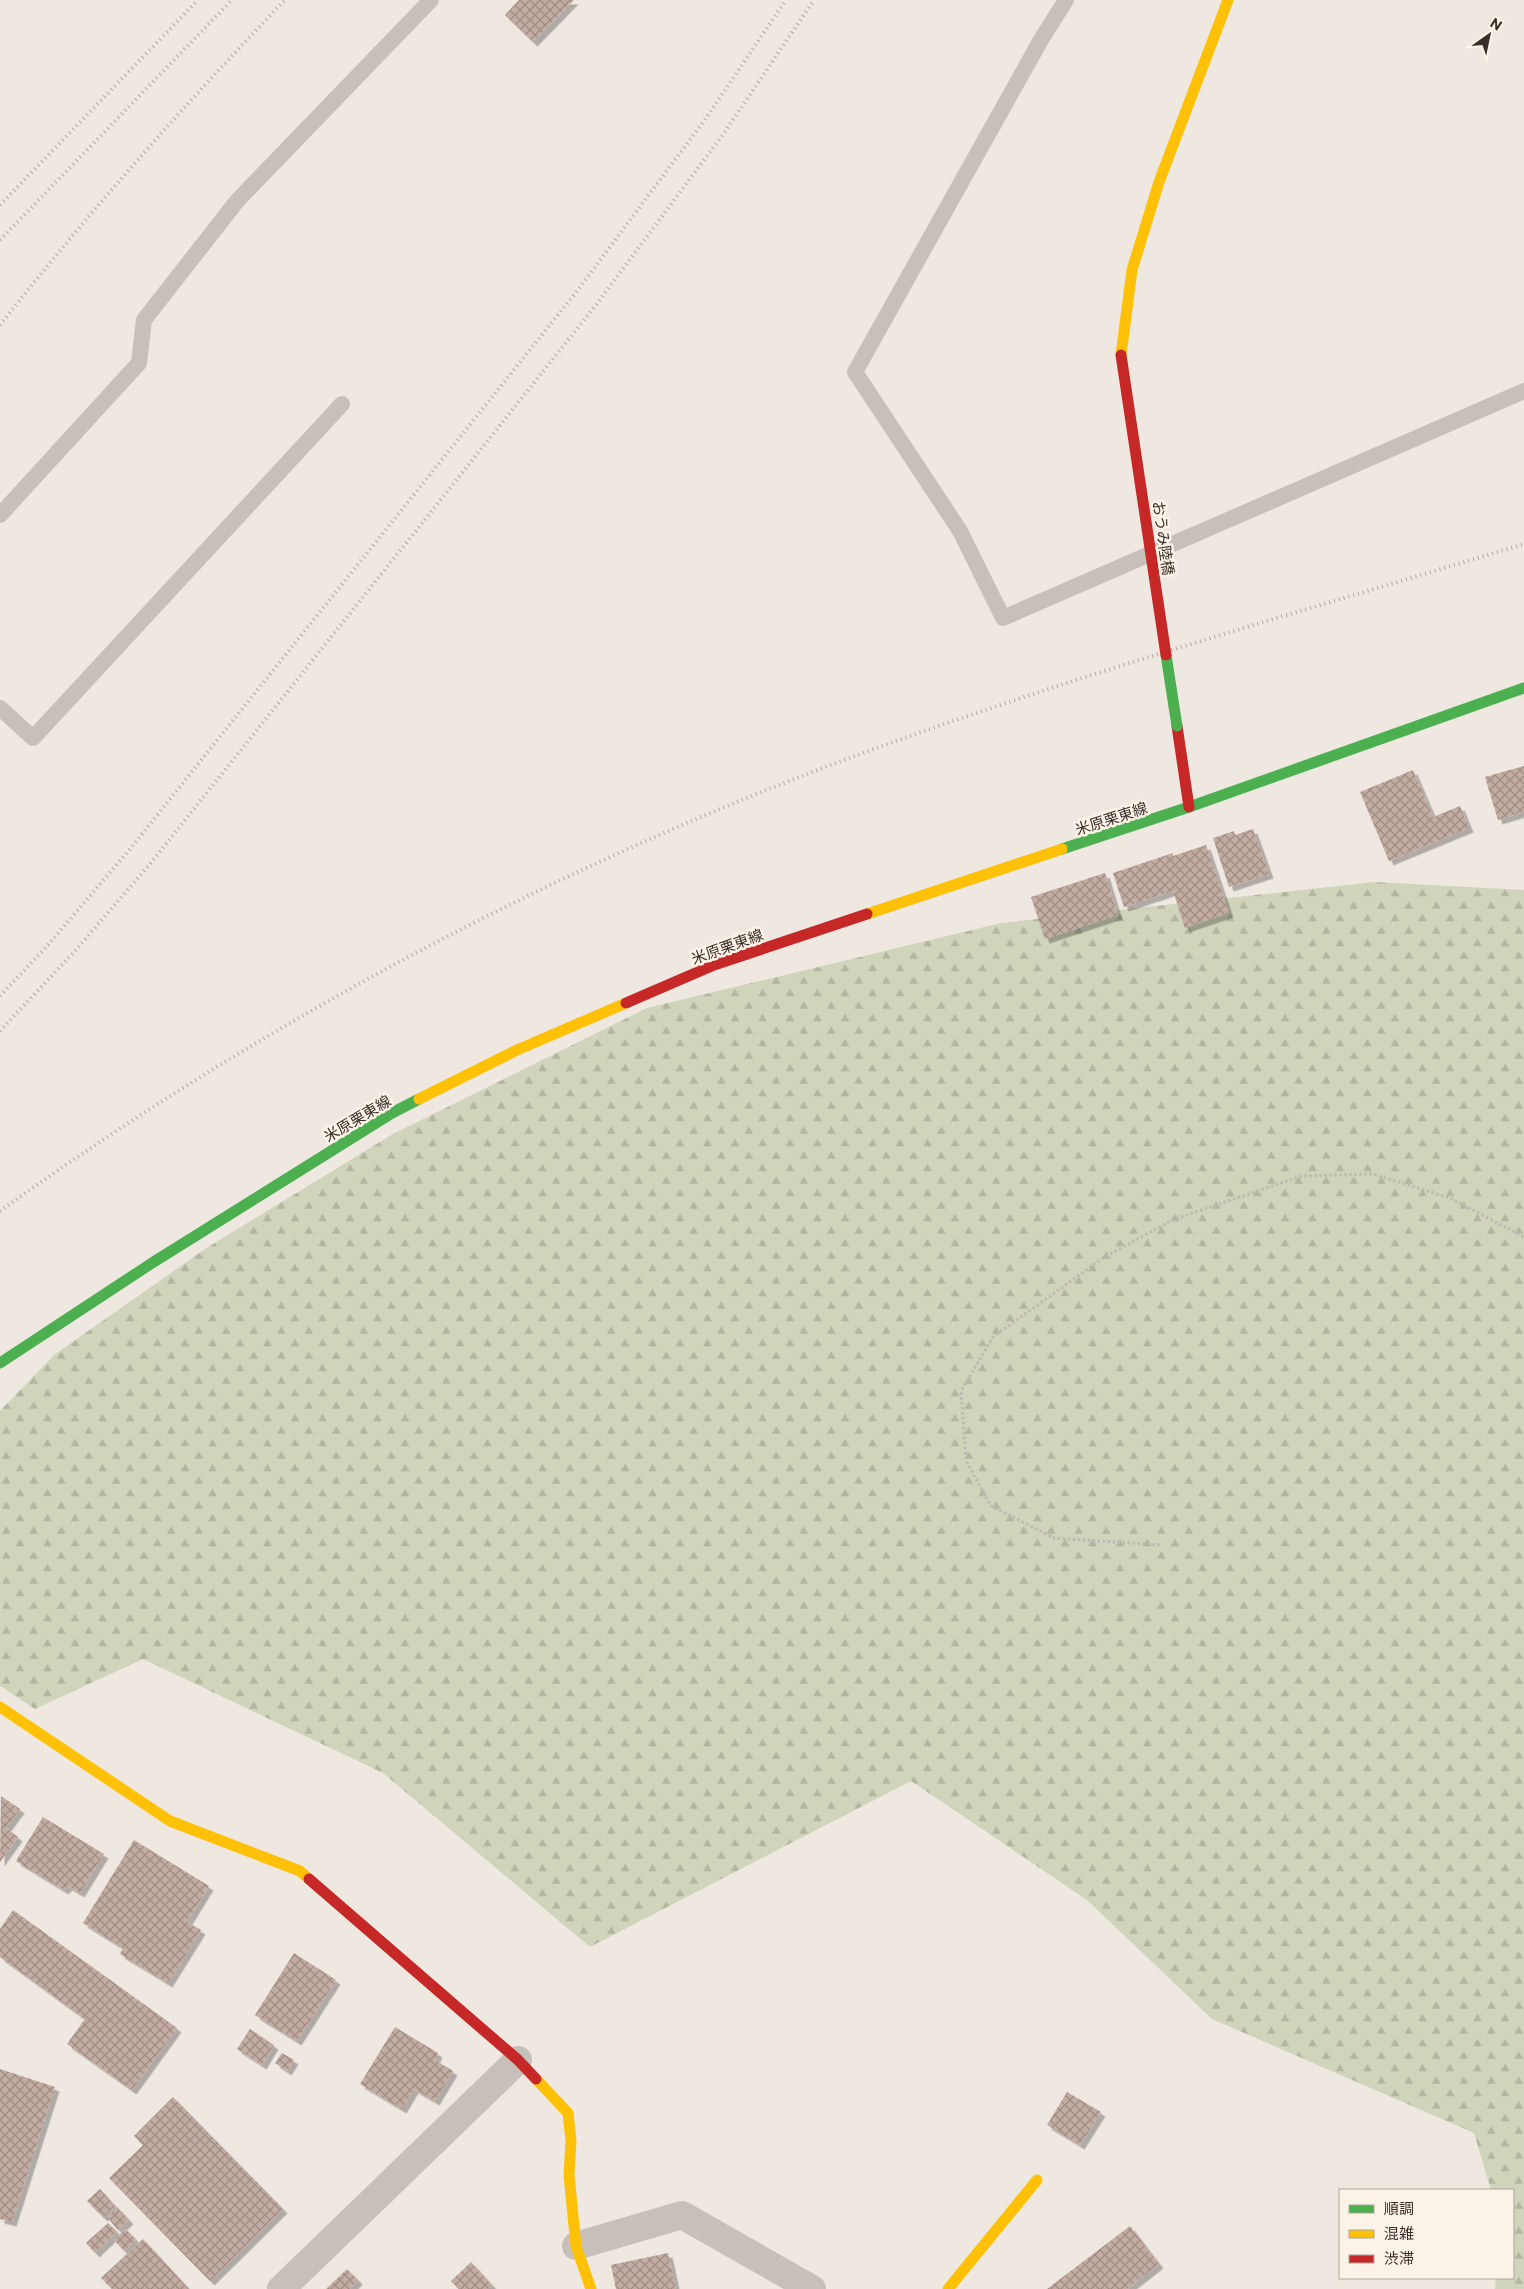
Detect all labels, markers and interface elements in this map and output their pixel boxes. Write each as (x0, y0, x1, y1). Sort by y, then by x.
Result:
north arrow (1464, 10, 1514, 60)
text: N (1487, 14, 1505, 34)
street label: おうみ陸橋 (1150, 500, 1178, 576)
street label: 米原栗東線 (1073, 798, 1149, 838)
street label: 米原栗東線 (689, 925, 765, 967)
street label: 米原栗東線 (320, 1091, 394, 1145)
legend (1339, 2189, 1514, 2279)
text: 順調 (1384, 2199, 1414, 2217)
text: 混雑 (1384, 2224, 1414, 2242)
text: 渋滞 (1384, 2249, 1414, 2267)

